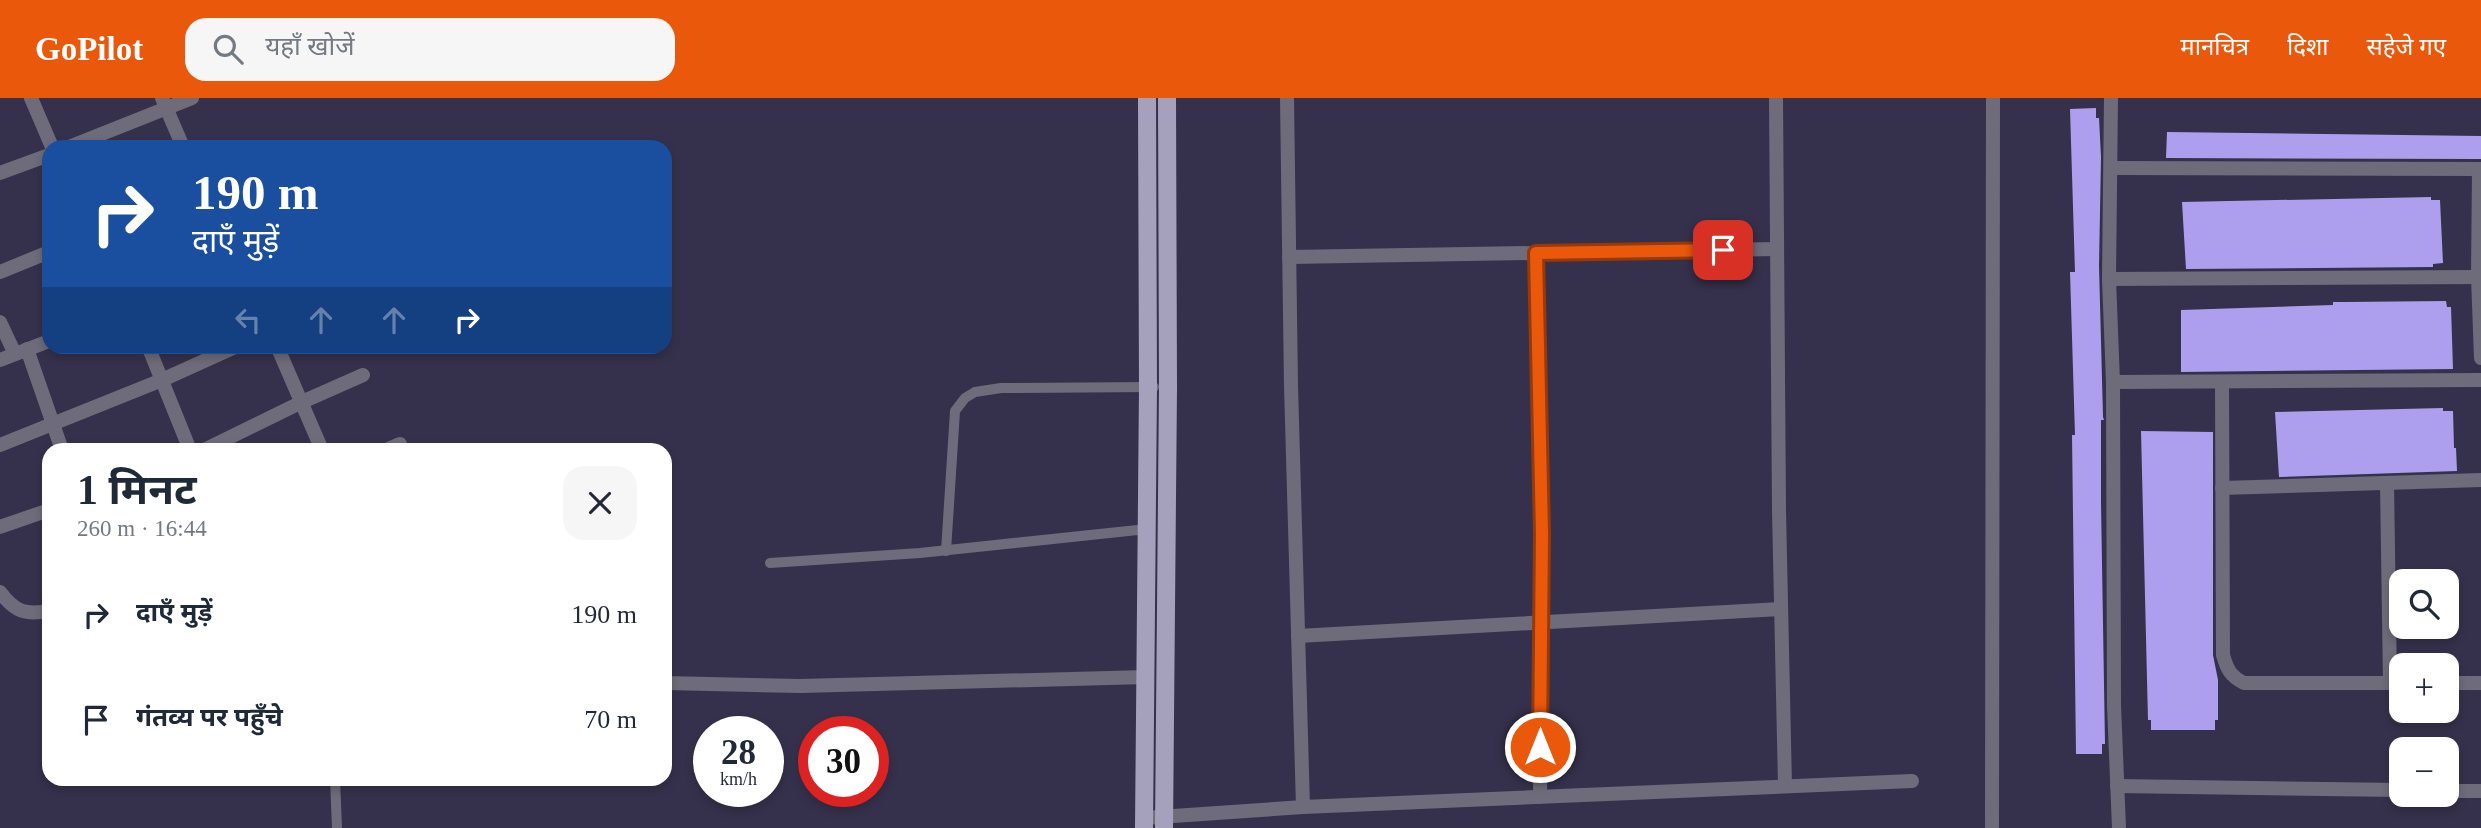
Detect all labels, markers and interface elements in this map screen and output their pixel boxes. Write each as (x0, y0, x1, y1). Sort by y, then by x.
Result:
search box (185, 18, 675, 81)
icon: search (209, 30, 247, 68)
text: GoPilot (35, 31, 143, 67)
text: यहाँ खोजें (265, 32, 355, 61)
text: मानचित्र (2180, 34, 2249, 60)
text: दिशा (2287, 34, 2328, 60)
text: सहेजे गए (2366, 34, 2446, 60)
text: 190 m (192, 165, 319, 220)
icon: right (77, 168, 168, 259)
pin (1693, 220, 1753, 280)
text: दाएँ मुड़ें (192, 223, 279, 259)
icon: arrive (1704, 231, 1742, 269)
icon: left (229, 301, 267, 339)
icon: ahead (302, 301, 340, 339)
icon: ahead (375, 301, 413, 339)
icon: right (448, 301, 486, 339)
button: close (563, 466, 637, 540)
text: 1 मिनट (77, 467, 197, 513)
text: 260 m · 16:44 (77, 516, 207, 541)
map controls (2389, 569, 2459, 807)
button: search (2389, 569, 2459, 639)
icon: right (77, 596, 115, 634)
text: दाएँ मुड़ें (136, 598, 212, 627)
text: 190 m (571, 600, 637, 629)
button: + (2389, 653, 2459, 723)
icon: arrive (77, 701, 115, 739)
text: गंतव्य पर पहुँचे (136, 703, 283, 732)
text: 70 m (584, 705, 637, 734)
position arrow (1503, 710, 1577, 784)
speed limit sign: 30 (798, 716, 889, 807)
text: 28 (721, 733, 756, 772)
button: − (2389, 737, 2459, 807)
text: km/h (720, 769, 757, 789)

